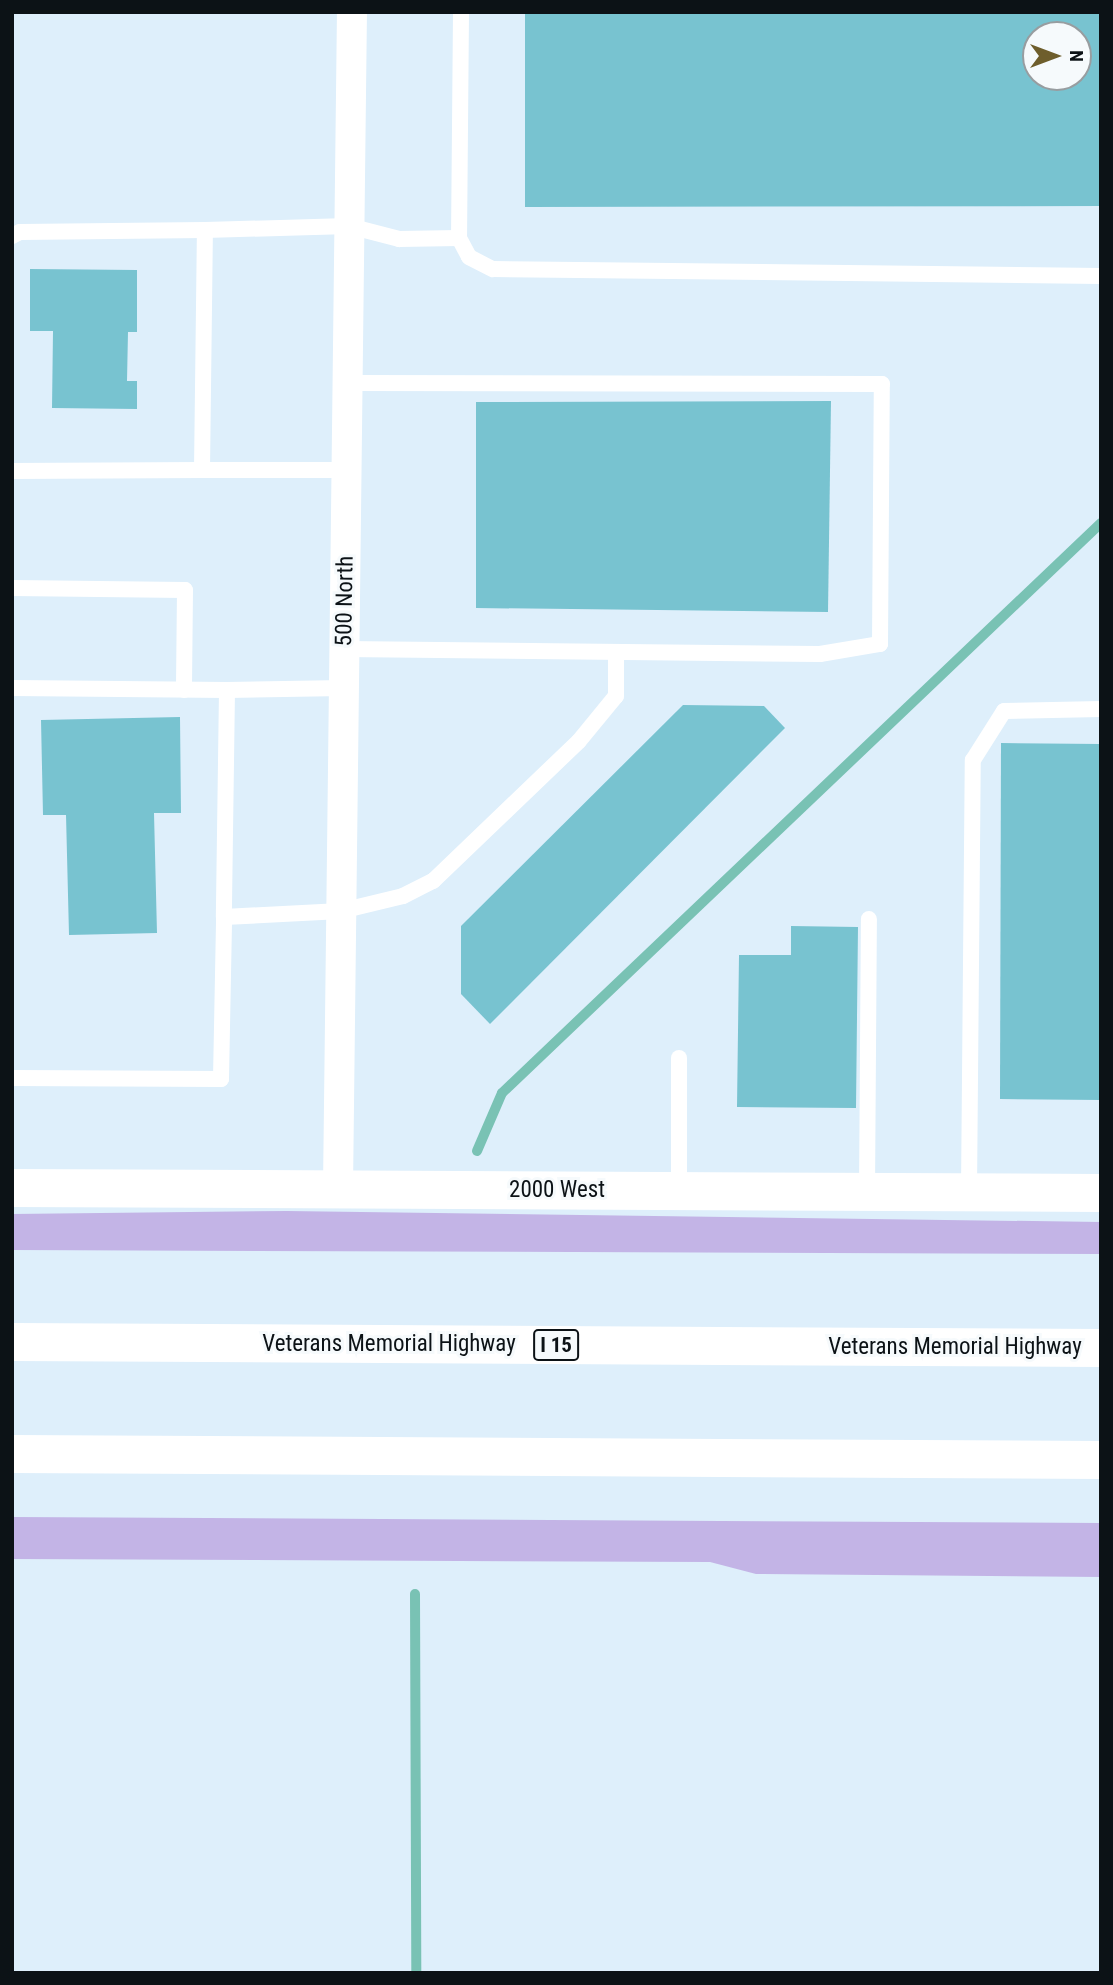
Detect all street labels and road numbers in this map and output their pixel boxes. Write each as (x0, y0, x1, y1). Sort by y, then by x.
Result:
street label: 500 North (330, 555, 360, 647)
street label: 2000 West (509, 1176, 605, 1204)
road number: I 15 (532, 1328, 580, 1362)
street label: Veterans Memorial Highway (262, 1330, 516, 1358)
street label: Veterans Memorial Highway (828, 1333, 1082, 1361)

